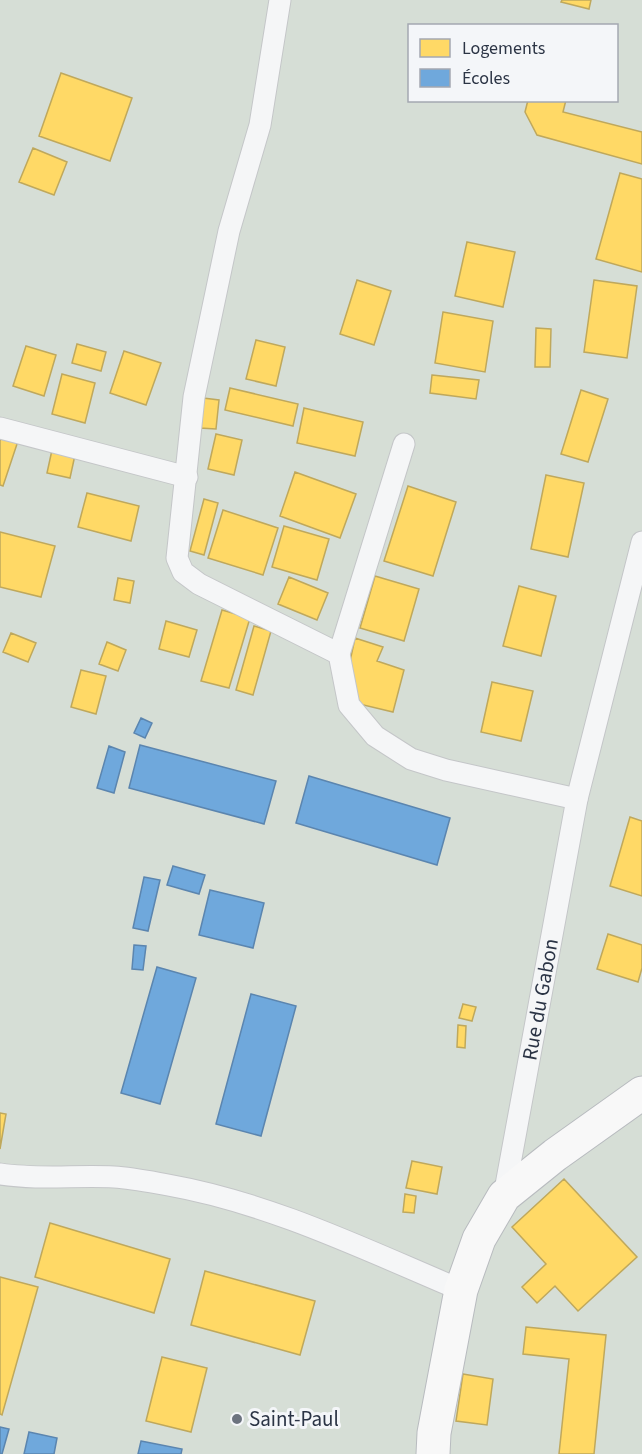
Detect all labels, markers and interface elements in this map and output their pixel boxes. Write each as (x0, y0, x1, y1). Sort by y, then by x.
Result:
legend (408, 24, 618, 102)
text: Logements (462, 36, 545, 61)
text: Écoles (462, 66, 510, 91)
street label: Rue du Gabon (514, 936, 566, 1063)
place label: Saint-Paul (249, 1404, 339, 1434)
marker: Saint-Paul (230, 1412, 244, 1426)

